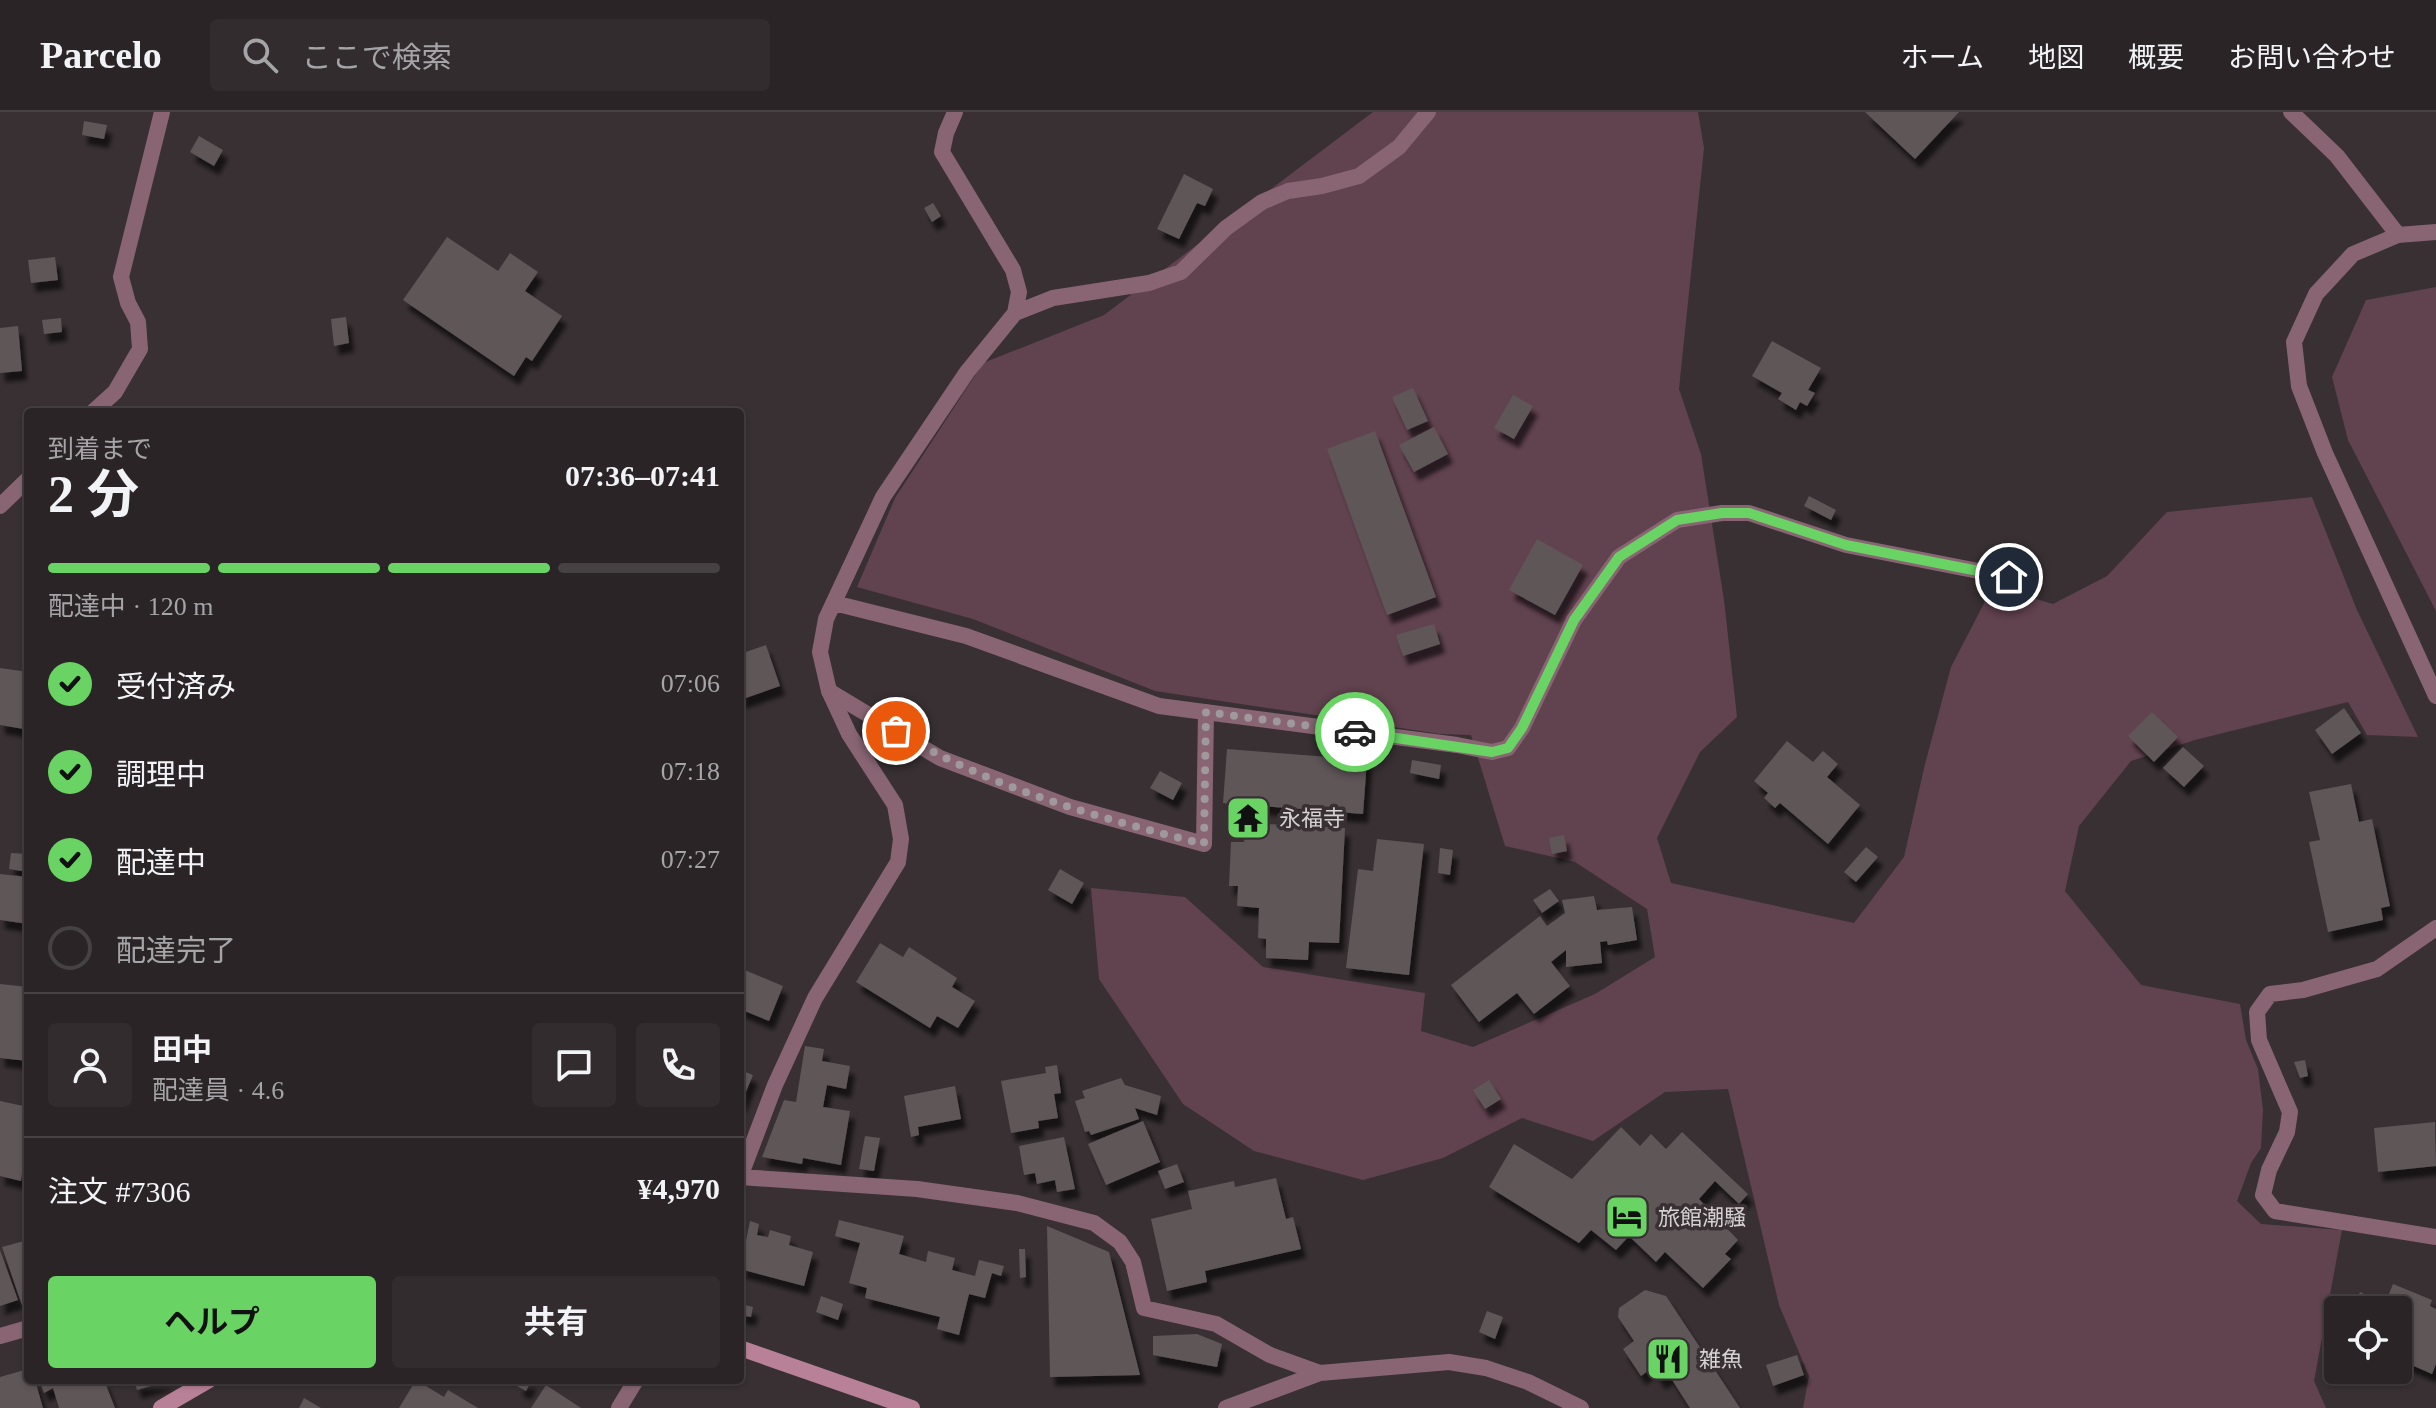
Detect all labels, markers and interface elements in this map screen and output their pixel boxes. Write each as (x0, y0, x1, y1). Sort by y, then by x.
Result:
search box (210, 19, 770, 91)
icon: search (238, 33, 282, 77)
text: Parcelo (40, 34, 162, 76)
text: ここで検索 (302, 41, 452, 74)
text: ホーム (1901, 42, 1984, 73)
text: 地図 (2028, 42, 2084, 73)
text: 概要 (2128, 42, 2184, 73)
text: お問い合わせ (2228, 42, 2396, 73)
text: 到着まで (48, 435, 152, 464)
text: 07:36–07:41 (565, 459, 720, 492)
text: 2 分 (48, 466, 139, 523)
pin (1975, 543, 2043, 611)
icon: home (1987, 555, 2031, 599)
text: 配達中 · 120 m (48, 592, 213, 621)
icon: check (48, 662, 92, 706)
text: 07:06 (661, 669, 720, 698)
text: 受付済み (116, 670, 236, 703)
courier (1315, 692, 1395, 772)
pin (862, 697, 930, 765)
icon: bag (874, 709, 918, 753)
icon: car (1333, 710, 1377, 754)
icon: check (48, 750, 92, 794)
text: 07:18 (661, 757, 720, 786)
text: 調理中 (116, 758, 206, 791)
temple icon: 永福寺 (1224, 794, 1272, 842)
place label: 永福寺 (1279, 806, 1345, 831)
icon: check (48, 838, 92, 882)
text: 07:27 (661, 845, 720, 874)
text: 配達中 (116, 846, 206, 879)
text: 配達完了 (116, 934, 236, 967)
button: person (48, 1023, 132, 1107)
button: chat (532, 1023, 616, 1107)
button: phone (636, 1023, 720, 1107)
text: 田中 (152, 1033, 212, 1066)
text: 配達員 · 4.6 (152, 1076, 284, 1105)
text: ¥4,970 (638, 1172, 720, 1205)
text: 注文 #7306 (48, 1175, 191, 1208)
hotel icon: 旅館潮騒 (1603, 1193, 1651, 1241)
place label: 旅館潮騒 (1658, 1205, 1746, 1230)
button: ヘルプ (48, 1276, 376, 1368)
button: 共有 (392, 1276, 720, 1368)
map controls (2324, 1296, 2412, 1384)
button: locate (2324, 1296, 2412, 1384)
restaurant icon: 雑魚 (1644, 1335, 1692, 1383)
place label: 雑魚 (1699, 1347, 1743, 1372)

